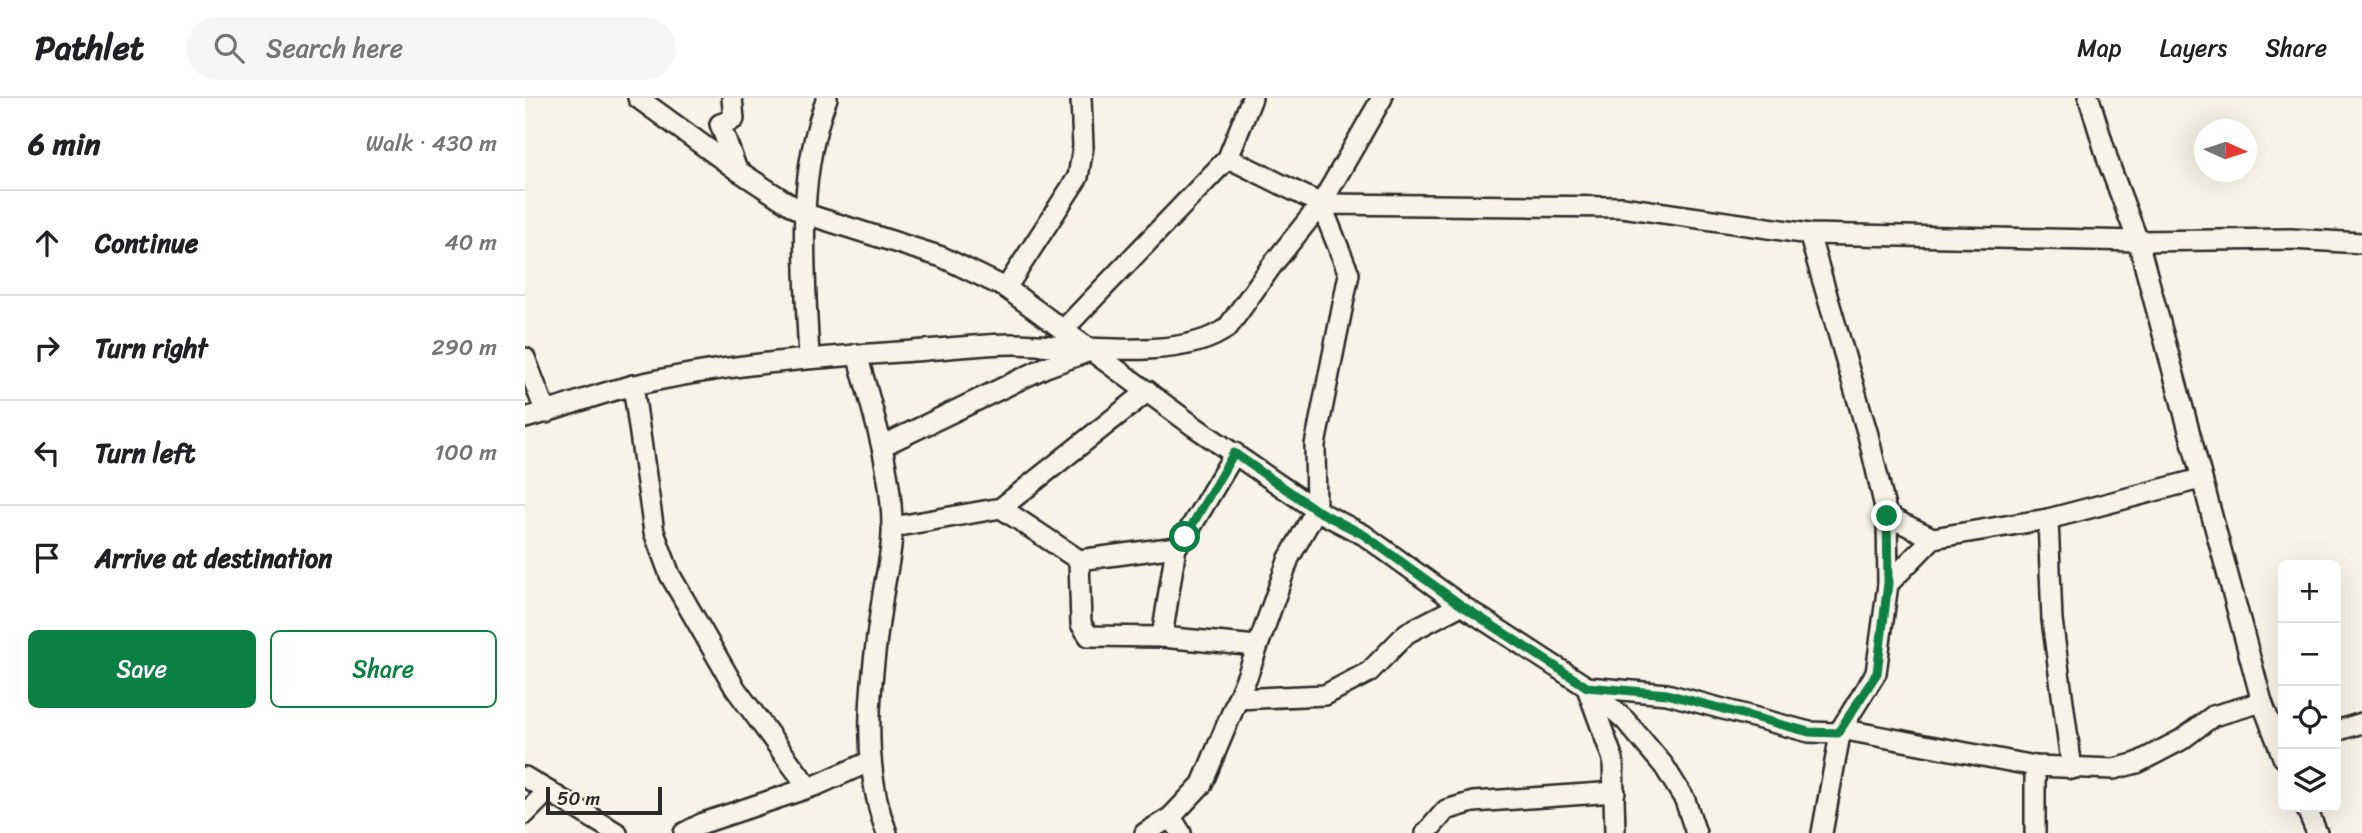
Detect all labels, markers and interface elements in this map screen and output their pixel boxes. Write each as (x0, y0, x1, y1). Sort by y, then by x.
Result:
search box (186, 17, 676, 80)
text: Pathlet (35, 19, 144, 77)
text: Search here (266, 25, 403, 71)
text: Map (2077, 27, 2122, 69)
text: Layers (2160, 27, 2227, 69)
text: Share (2265, 27, 2327, 69)
icon: search (210, 29, 248, 67)
text: 6 min (28, 117, 100, 171)
north arrow (2194, 119, 2257, 182)
text: Walk · 430 m (366, 123, 497, 164)
text: Continue (95, 220, 198, 266)
text: 40 m (444, 222, 497, 263)
icon: ahead (28, 224, 66, 262)
text: Turn right (95, 325, 208, 371)
text: 290 m (431, 327, 497, 368)
icon: right (28, 329, 66, 367)
text: Turn left (95, 430, 195, 476)
text: 100 m (434, 432, 497, 473)
icon: left (28, 434, 66, 472)
route end (1871, 500, 1902, 531)
route start (1169, 521, 1200, 552)
text: Arrive at destination (95, 535, 332, 581)
icon: arrive (28, 539, 66, 577)
map controls (2278, 560, 2341, 812)
button: + (2278, 560, 2341, 623)
button: − (2278, 623, 2341, 686)
button: Save (28, 630, 256, 708)
button: Share (270, 630, 497, 708)
button: locate (2278, 686, 2341, 749)
button: layers (2278, 749, 2341, 812)
text: 50 m (557, 782, 600, 815)
scale bar (546, 784, 661, 816)

